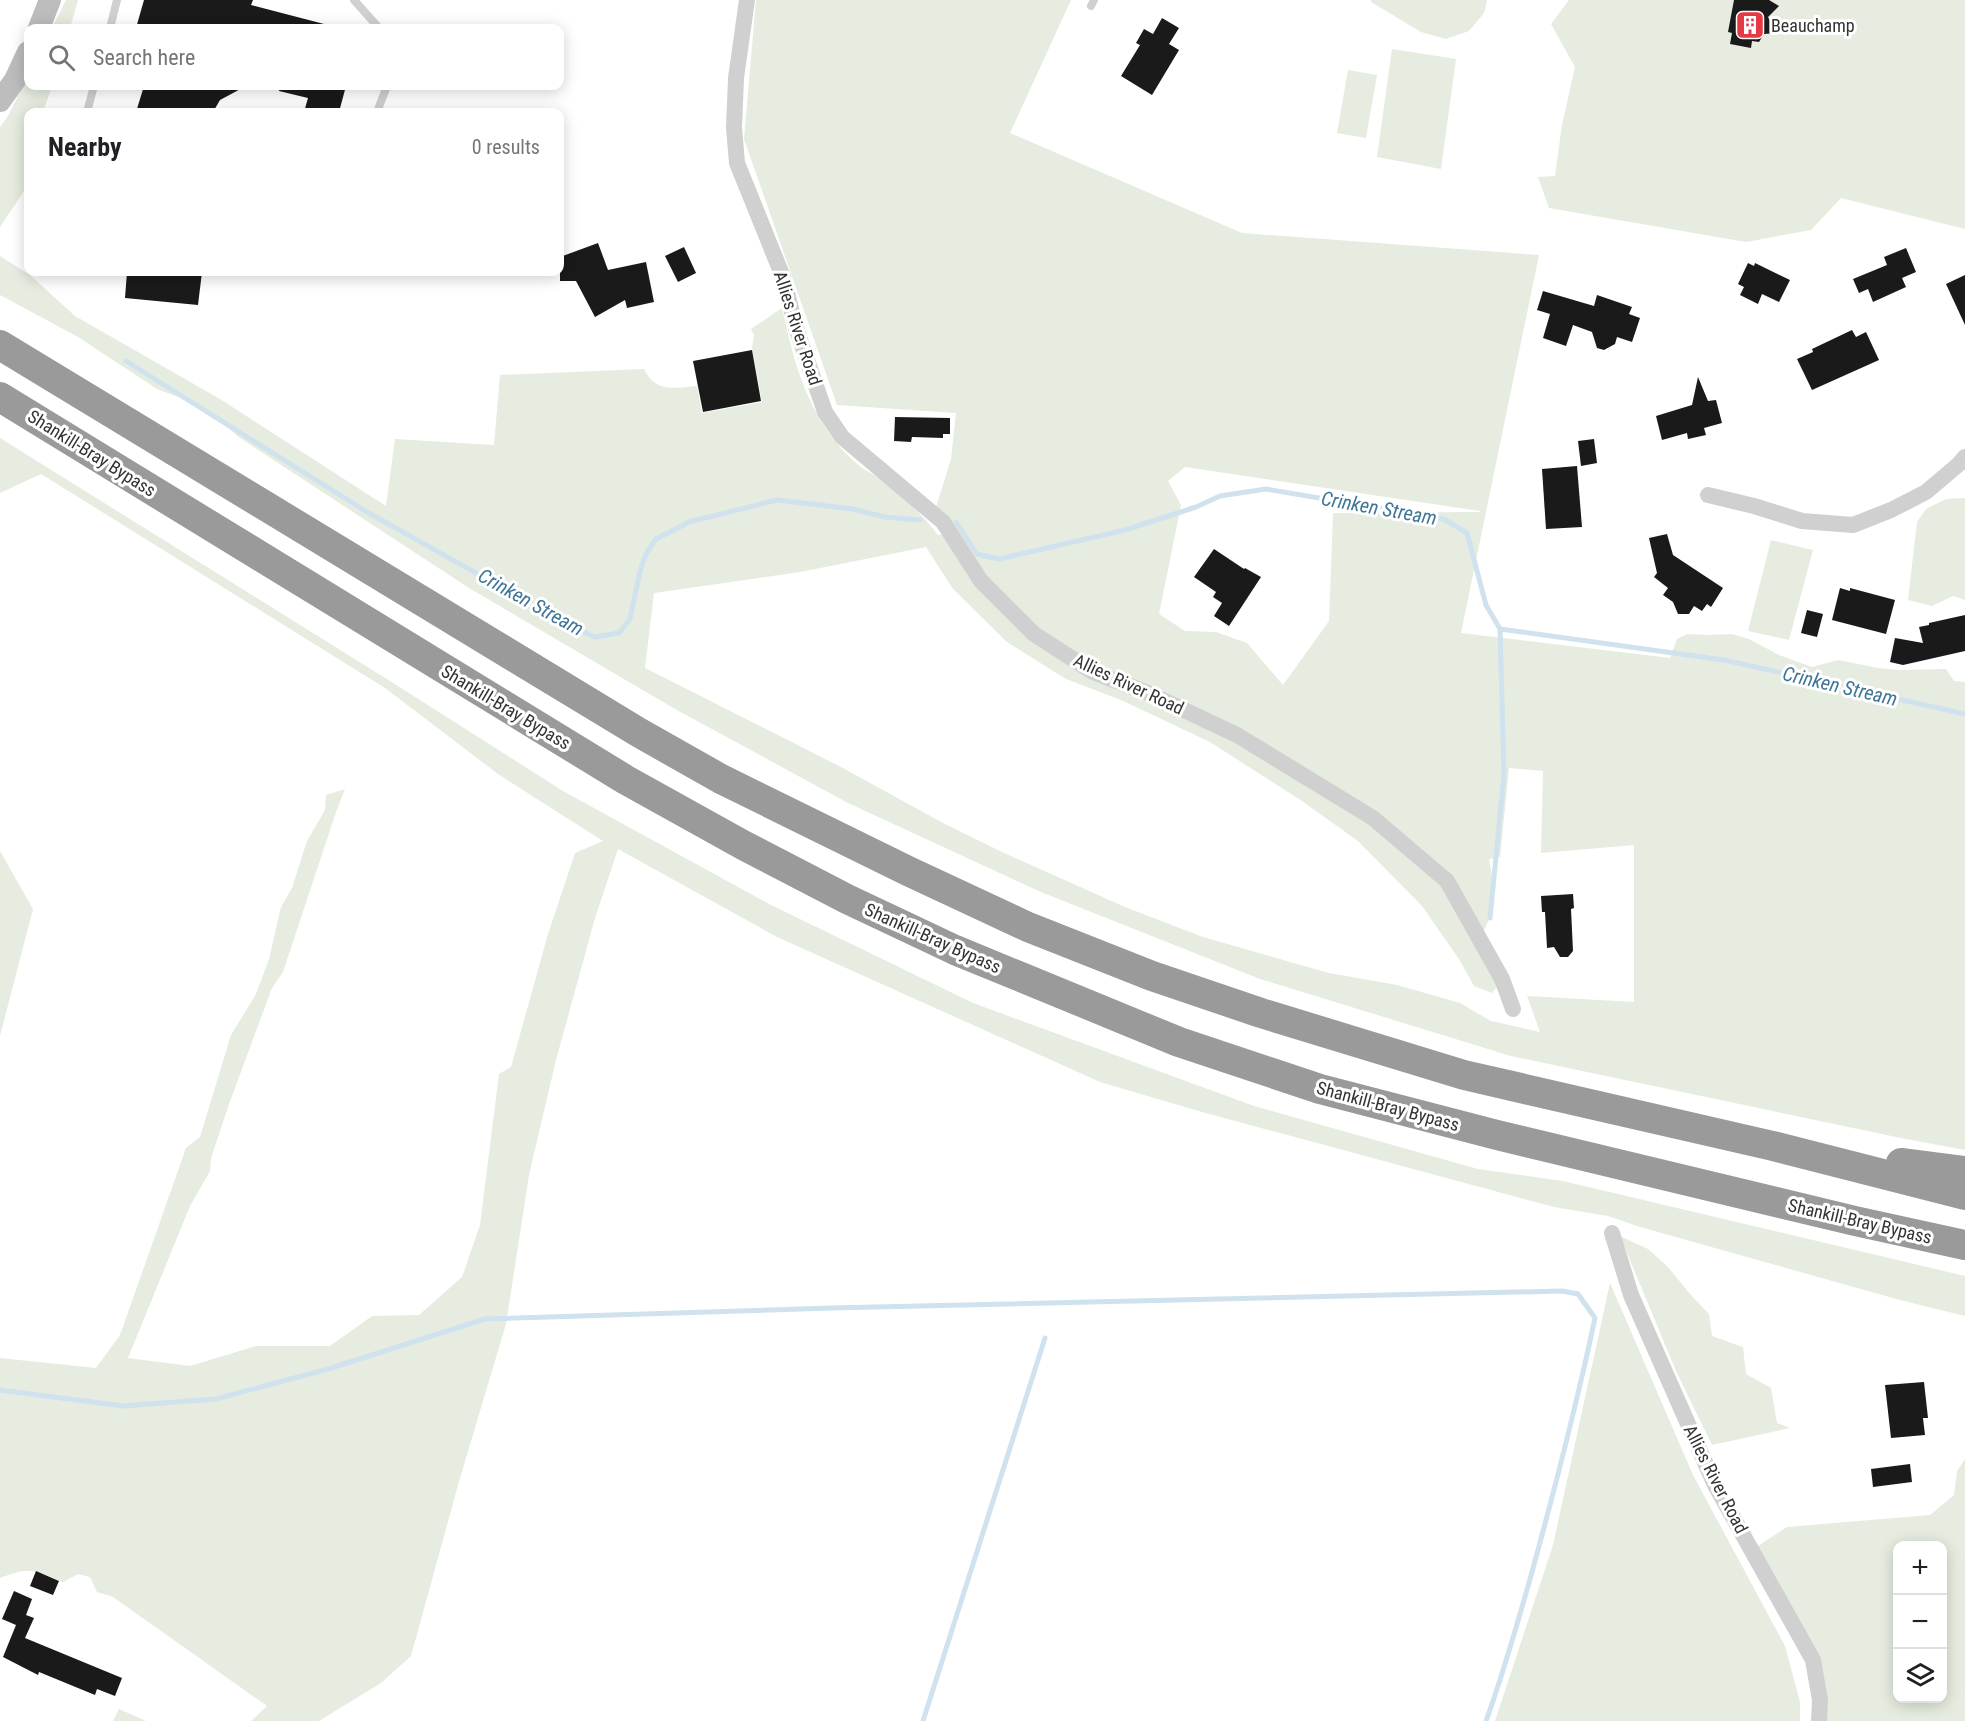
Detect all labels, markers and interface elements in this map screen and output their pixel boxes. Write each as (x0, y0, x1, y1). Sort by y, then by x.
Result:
building icon: Beauchamp (1734, 9, 1766, 41)
place label: Beauchamp (1771, 15, 1855, 36)
search box (24, 24, 564, 90)
icon: search (45, 41, 78, 74)
text: Search here (93, 45, 195, 70)
text: Nearby (48, 132, 122, 162)
text: 0 results (472, 135, 540, 159)
street label: Allies River Road (770, 268, 826, 388)
street label: Shankill-Bray Bypass (24, 405, 160, 501)
water label: Crinken Stream (1319, 486, 1439, 530)
water label: Crinken Stream (474, 563, 588, 641)
street label: Allies River Road (1071, 649, 1187, 719)
street label: Shankill-Bray Bypass (438, 660, 574, 754)
water label: Crinken Stream (1780, 661, 1900, 711)
street label: Shankill-Bray Bypass (862, 899, 1004, 977)
street label: Shankill-Bray Bypass (1314, 1077, 1462, 1135)
street label: Shankill-Bray Bypass (1786, 1194, 1934, 1248)
street label: Allies River Road (1680, 1421, 1752, 1537)
map controls (1893, 1541, 1947, 1703)
button: + (1893, 1541, 1947, 1595)
button: − (1893, 1595, 1947, 1649)
button: layers (1893, 1649, 1947, 1703)

